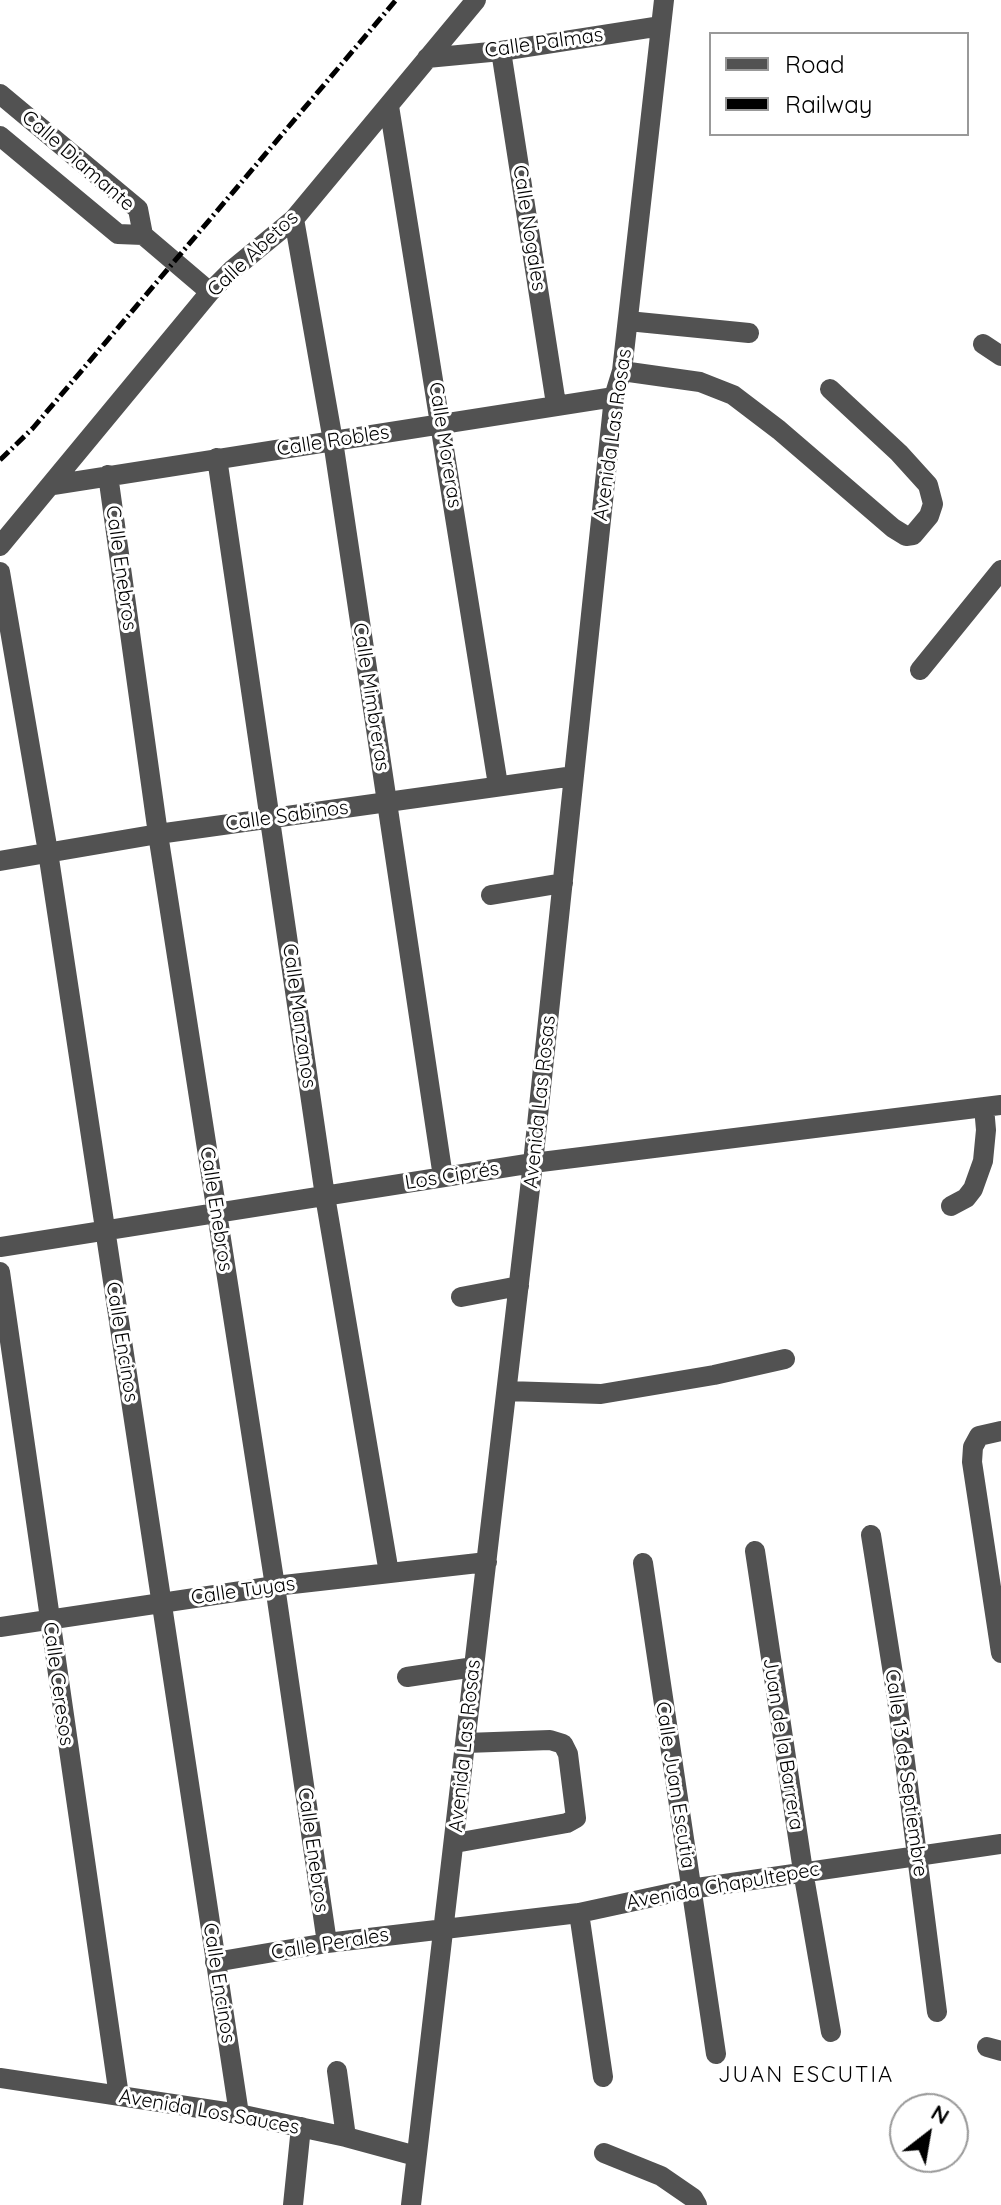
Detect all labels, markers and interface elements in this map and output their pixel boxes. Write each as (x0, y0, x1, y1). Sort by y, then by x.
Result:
street label: Calle Palmas (483, 23, 605, 63)
legend (709, 32, 969, 136)
text: Road (785, 49, 845, 79)
text: Railway (785, 89, 872, 119)
street label: Calle Diamante (17, 105, 139, 217)
street label: Calle Nogales (507, 163, 551, 293)
street label: Calle Abetos (203, 206, 303, 302)
street label: Avenida Las Rosas (589, 347, 637, 523)
street label: Calle Moreras (423, 380, 467, 510)
street label: Calle Robles (275, 420, 391, 462)
street label: Calle Enebros (100, 504, 142, 632)
street label: Calle Mimbreras (347, 621, 395, 773)
street label: Calle Sabinos (224, 796, 350, 836)
street label: Calle Manzanos (277, 942, 321, 1090)
street label: Avenida Las Rosas (519, 1014, 561, 1190)
street label: Calle Enebros (194, 1145, 238, 1273)
street label: Los Ciprés (403, 1157, 501, 1195)
street label: Calle Encinos (101, 1280, 143, 1404)
street label: Calle Tuyas (189, 1572, 297, 1610)
street label: Calle Ceresos (37, 1621, 79, 1747)
street label: Juan de la Barrera (758, 1656, 808, 1832)
street label: Avenida Las Rosas (444, 1658, 486, 1834)
street label: Calle 13 de Septiembre (880, 1668, 932, 1878)
street label: Calle Juan Escutia (650, 1700, 700, 1870)
street label: Calle Enebros (292, 1786, 334, 1914)
street label: Avenida Chapultepec (624, 1857, 822, 1915)
street label: Calle Encinos (198, 1921, 240, 2045)
street label: Calle Perales (270, 1923, 390, 1965)
district label: JUAN ESCUTIA (718, 2062, 894, 2088)
street label: Avenida Los Sauces (117, 2084, 301, 2140)
north arrow (889, 2093, 969, 2173)
text: N (926, 2098, 954, 2130)

